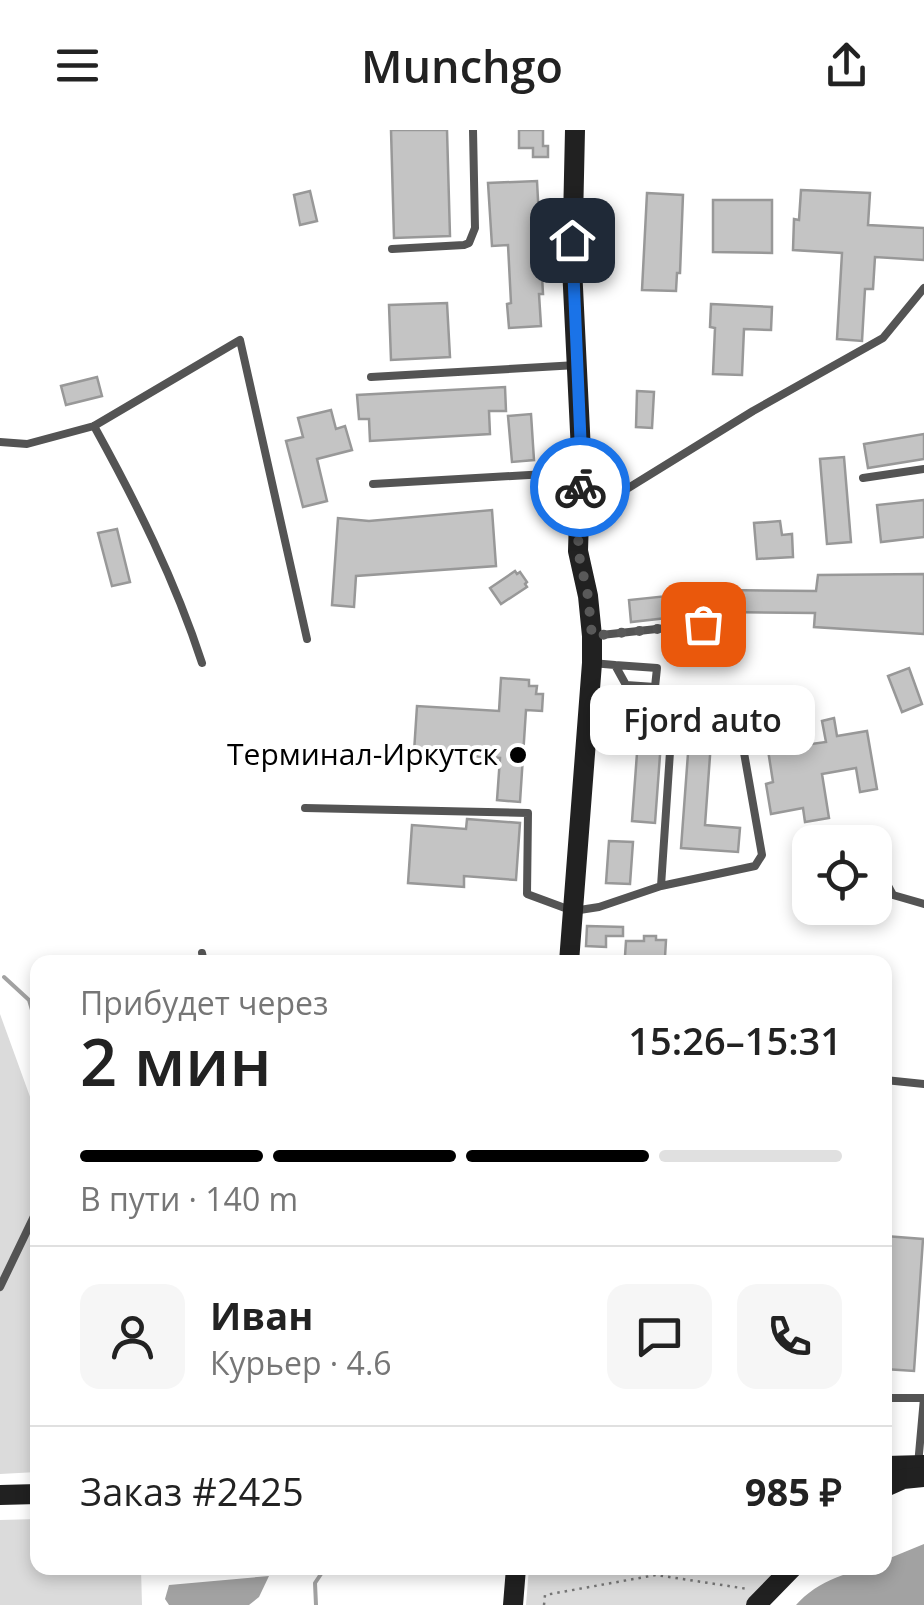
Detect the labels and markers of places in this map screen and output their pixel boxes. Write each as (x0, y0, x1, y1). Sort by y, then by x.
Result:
pin (530, 198, 615, 283)
pin (661, 582, 746, 667)
callout: Fjord auto (590, 684, 816, 754)
place label: Терминал-Иркутск (227, 733, 499, 774)
marker: Терминал-Иркутск (507, 744, 529, 766)

